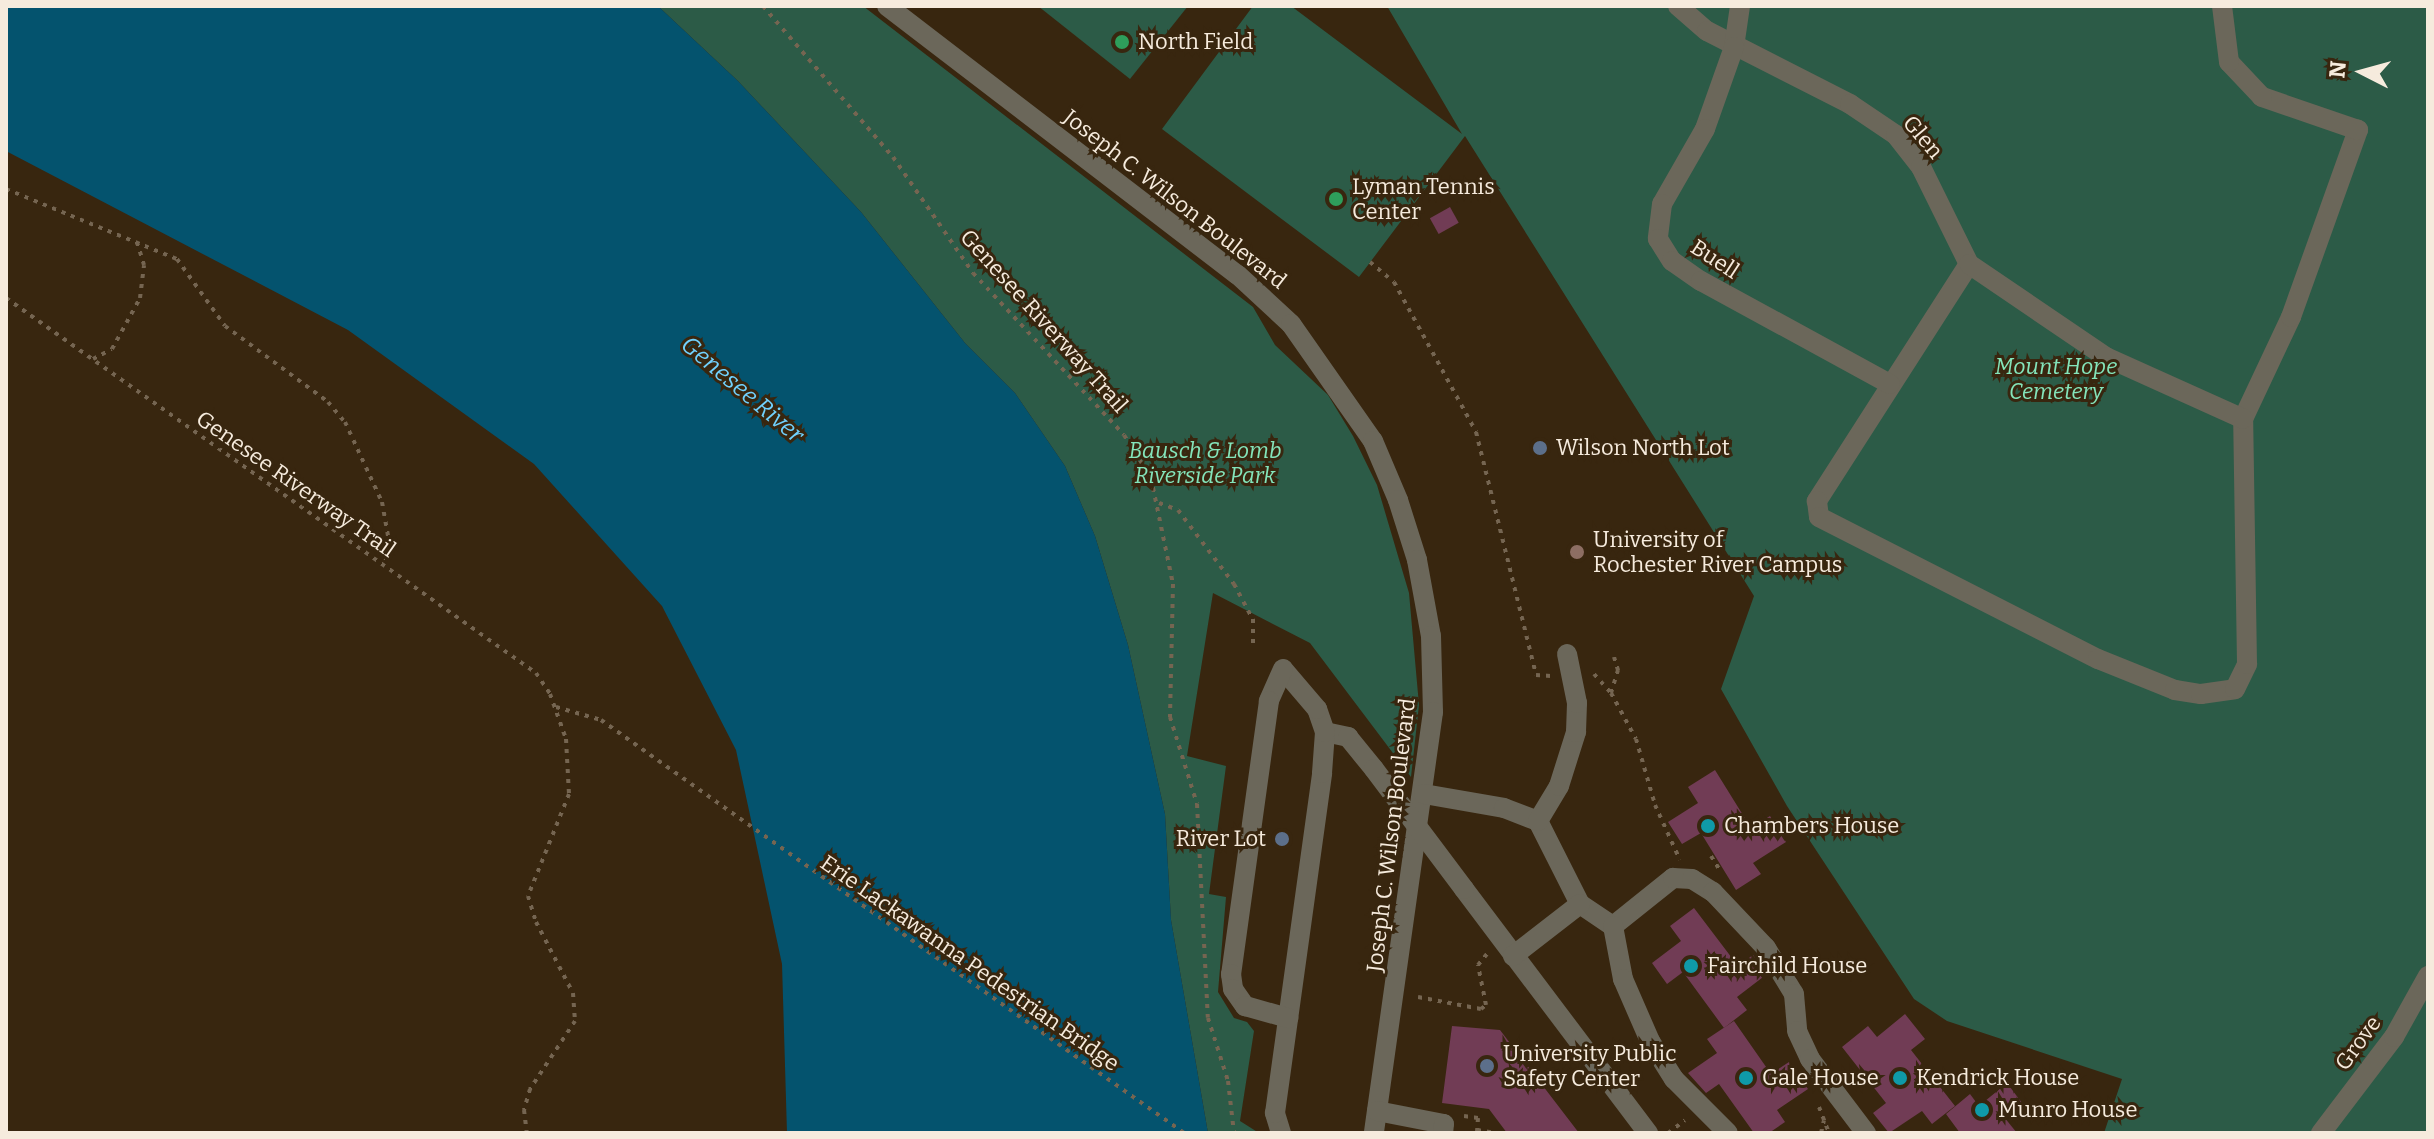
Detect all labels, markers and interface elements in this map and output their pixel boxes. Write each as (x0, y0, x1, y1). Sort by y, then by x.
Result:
place label: North Field (1138, 29, 1253, 55)
north arrow (2322, 32, 2402, 112)
marker: North Field (1113, 33, 1131, 51)
text: N (2323, 60, 2352, 79)
street label: Joseph C. Wilson Boulevard (1058, 104, 1292, 294)
street label: Glen (1897, 110, 1949, 164)
place label: Lyman Tennis Center (1352, 173, 1495, 224)
marker: Lyman Tennis Center (1327, 190, 1345, 208)
street label: Genesee Riverway Trail (955, 224, 1133, 418)
street label: Buell (1686, 234, 1744, 284)
water label: Genesee River (675, 330, 809, 450)
park label: Mount Hope Cemetery (1995, 353, 2117, 404)
street label: Genesee Riverway Trail (191, 405, 401, 563)
place label: Wilson North Lot (1556, 435, 1730, 461)
park label: Bausch & Lomb Riverside Park (1128, 437, 1282, 488)
marker: Wilson North Lot (1531, 439, 1549, 457)
place label: University of Rochester River Campus (1593, 526, 1842, 578)
marker: University of Rochester River Campus (1568, 543, 1586, 561)
street label: Joseph C. Wilson Boulevard (1361, 697, 1421, 973)
place label: Chambers House (1724, 813, 1899, 839)
marker: Chambers House (1699, 817, 1717, 835)
place label: River Lot (1176, 826, 1266, 852)
marker: River Lot (1273, 830, 1291, 848)
street label: Erie Lackawanna Pedestrian Bridge (816, 849, 1124, 1077)
place label: Fairchild House (1707, 953, 1867, 979)
marker: Fairchild House (1682, 957, 1700, 975)
street label: Grove (2329, 1011, 2387, 1075)
place label: University Public Safety Center (1503, 1040, 1676, 1092)
marker: University Public Safety Center (1478, 1057, 1496, 1075)
place label: Gale House (1762, 1065, 1879, 1091)
place label: Kendrick House (1916, 1065, 2079, 1091)
marker: Gale House (1737, 1069, 1755, 1087)
marker: Kendrick House (1891, 1069, 1909, 1087)
place label: Munro House (1998, 1097, 2137, 1123)
marker: Munro House (1973, 1101, 1991, 1119)

